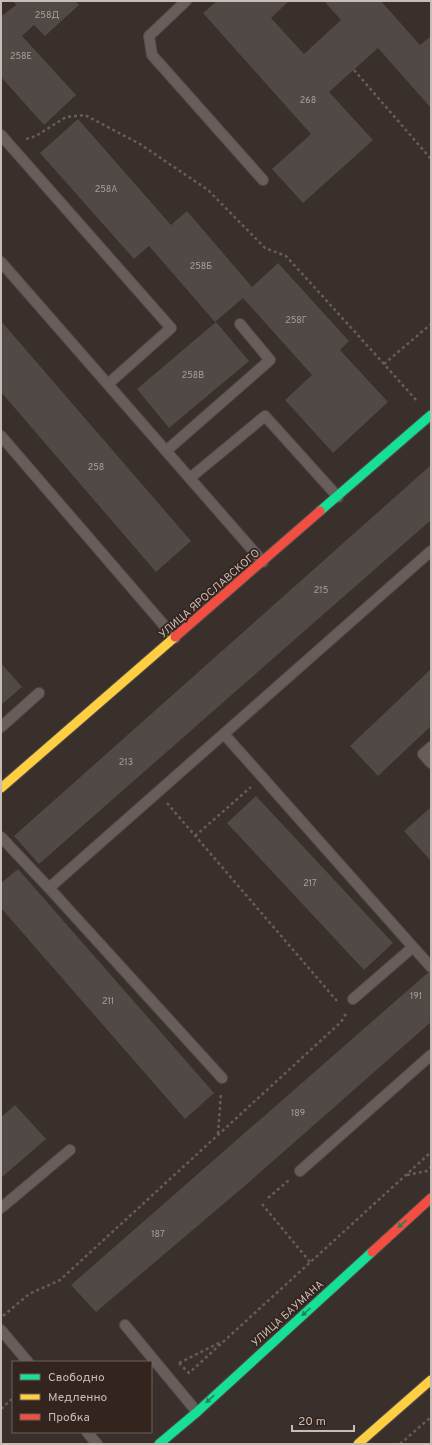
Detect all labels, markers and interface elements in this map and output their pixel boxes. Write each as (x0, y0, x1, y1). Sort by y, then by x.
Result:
house number: 258Д (35, 10, 59, 21)
house number: 258Е (10, 51, 32, 62)
house number: 268 (300, 95, 316, 106)
house number: 258А (95, 184, 117, 195)
house number: 258Б (190, 261, 212, 272)
house number: 258Г (285, 315, 307, 326)
house number: 258В (182, 370, 204, 381)
house number: 258 (88, 462, 104, 473)
street label: УЛИЦА ЯРОСЛАВСКОГО (156, 546, 263, 641)
house number: 215 (314, 585, 328, 596)
house number: 213 (119, 757, 133, 768)
house number: 217 (303, 878, 317, 889)
house number: 191 (410, 991, 422, 1002)
house number: 211 (102, 996, 114, 1007)
house number: 189 (291, 1108, 305, 1119)
one-way arrow (397, 1219, 407, 1229)
house number: 187 (151, 1229, 165, 1240)
street label: УЛИЦА БАУМАНА (248, 1277, 327, 1350)
one-way arrow (301, 1307, 311, 1316)
legend (12, 1361, 152, 1433)
text: Свободно (48, 1370, 105, 1386)
text: Медленно (48, 1390, 108, 1406)
one-way arrow (205, 1395, 215, 1404)
scale bar (292, 1407, 354, 1433)
text: Пробка (48, 1410, 90, 1426)
text: 20 m (298, 1414, 326, 1430)

